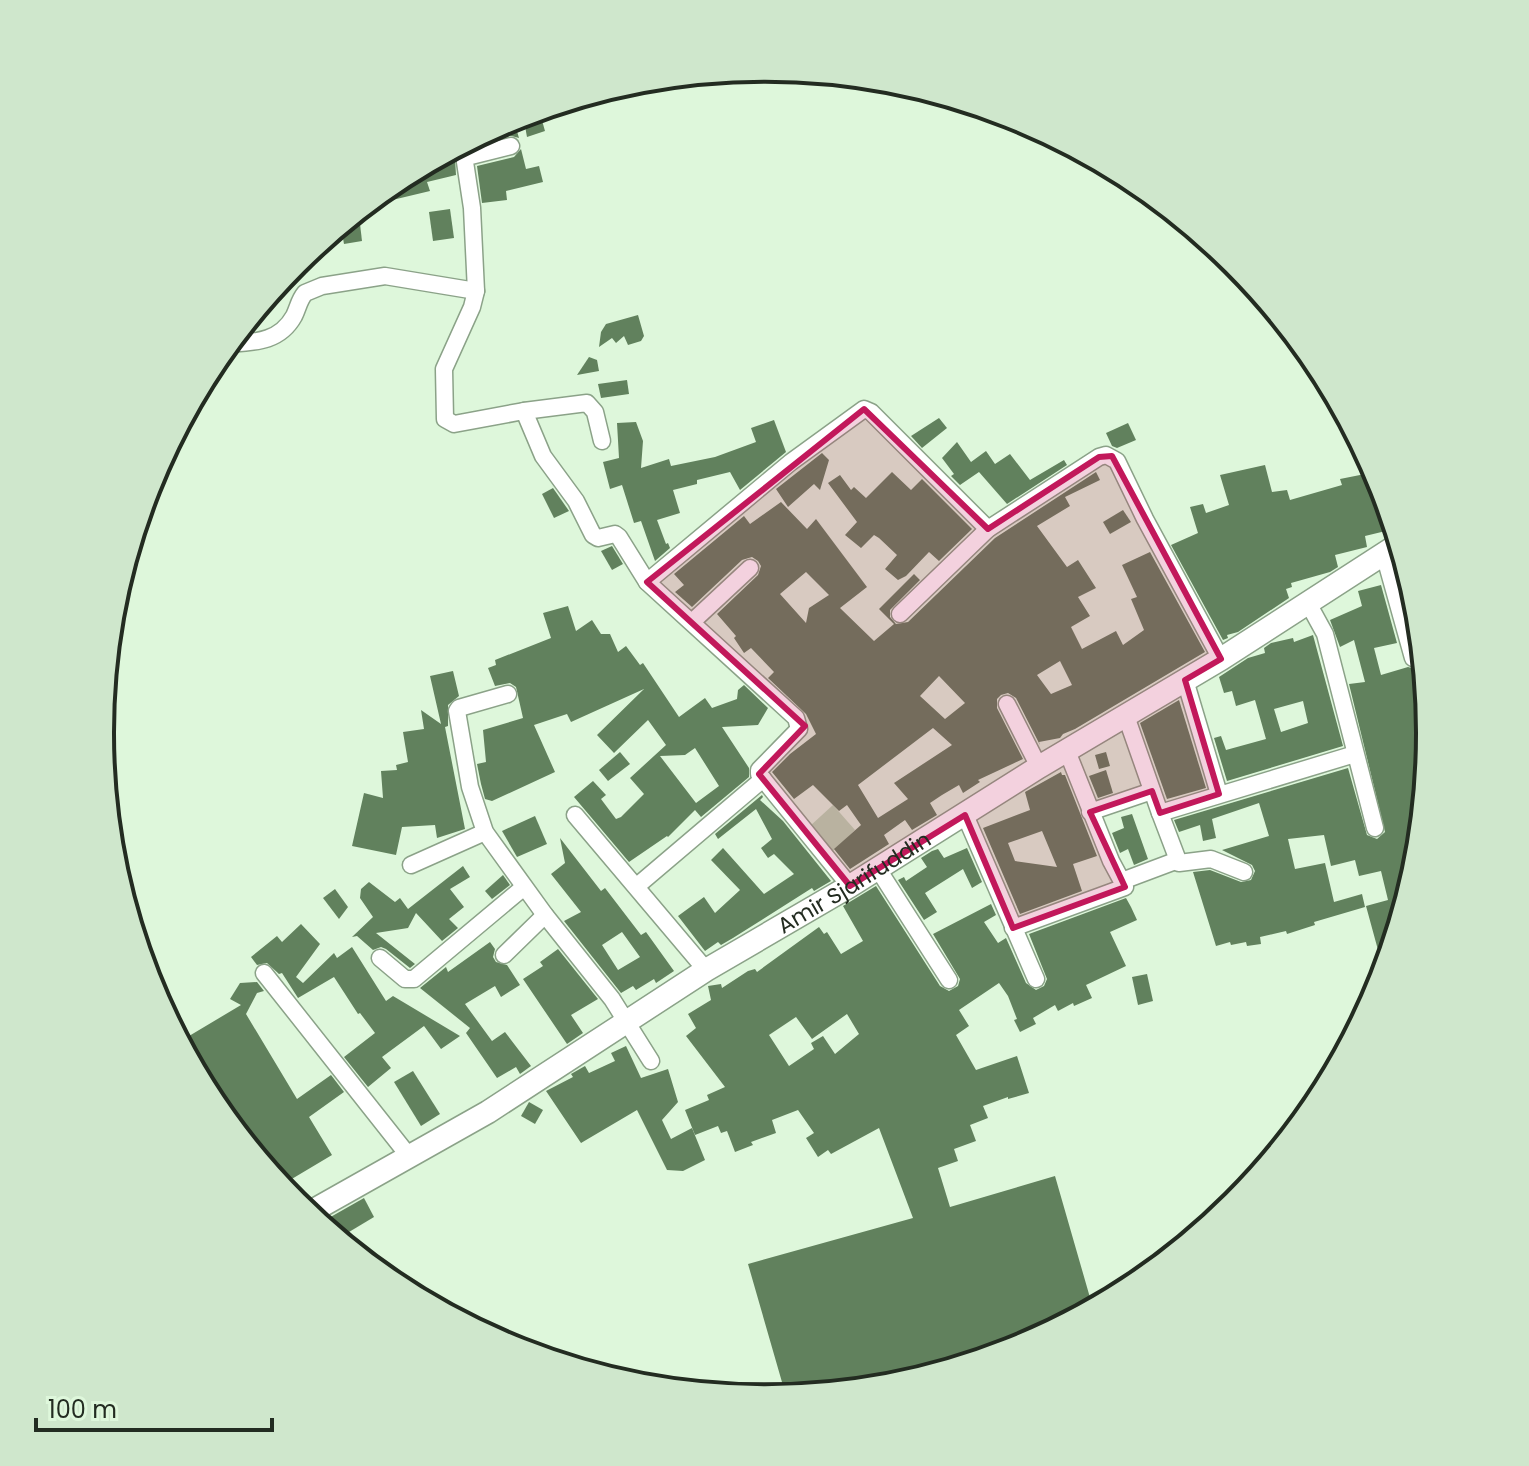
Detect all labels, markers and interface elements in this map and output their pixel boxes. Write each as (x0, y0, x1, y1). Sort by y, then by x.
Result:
street label: Amir Sjarifuddin (772, 824, 937, 941)
scale bar (36, 1382, 272, 1432)
text: 100 m (48, 1393, 117, 1426)

